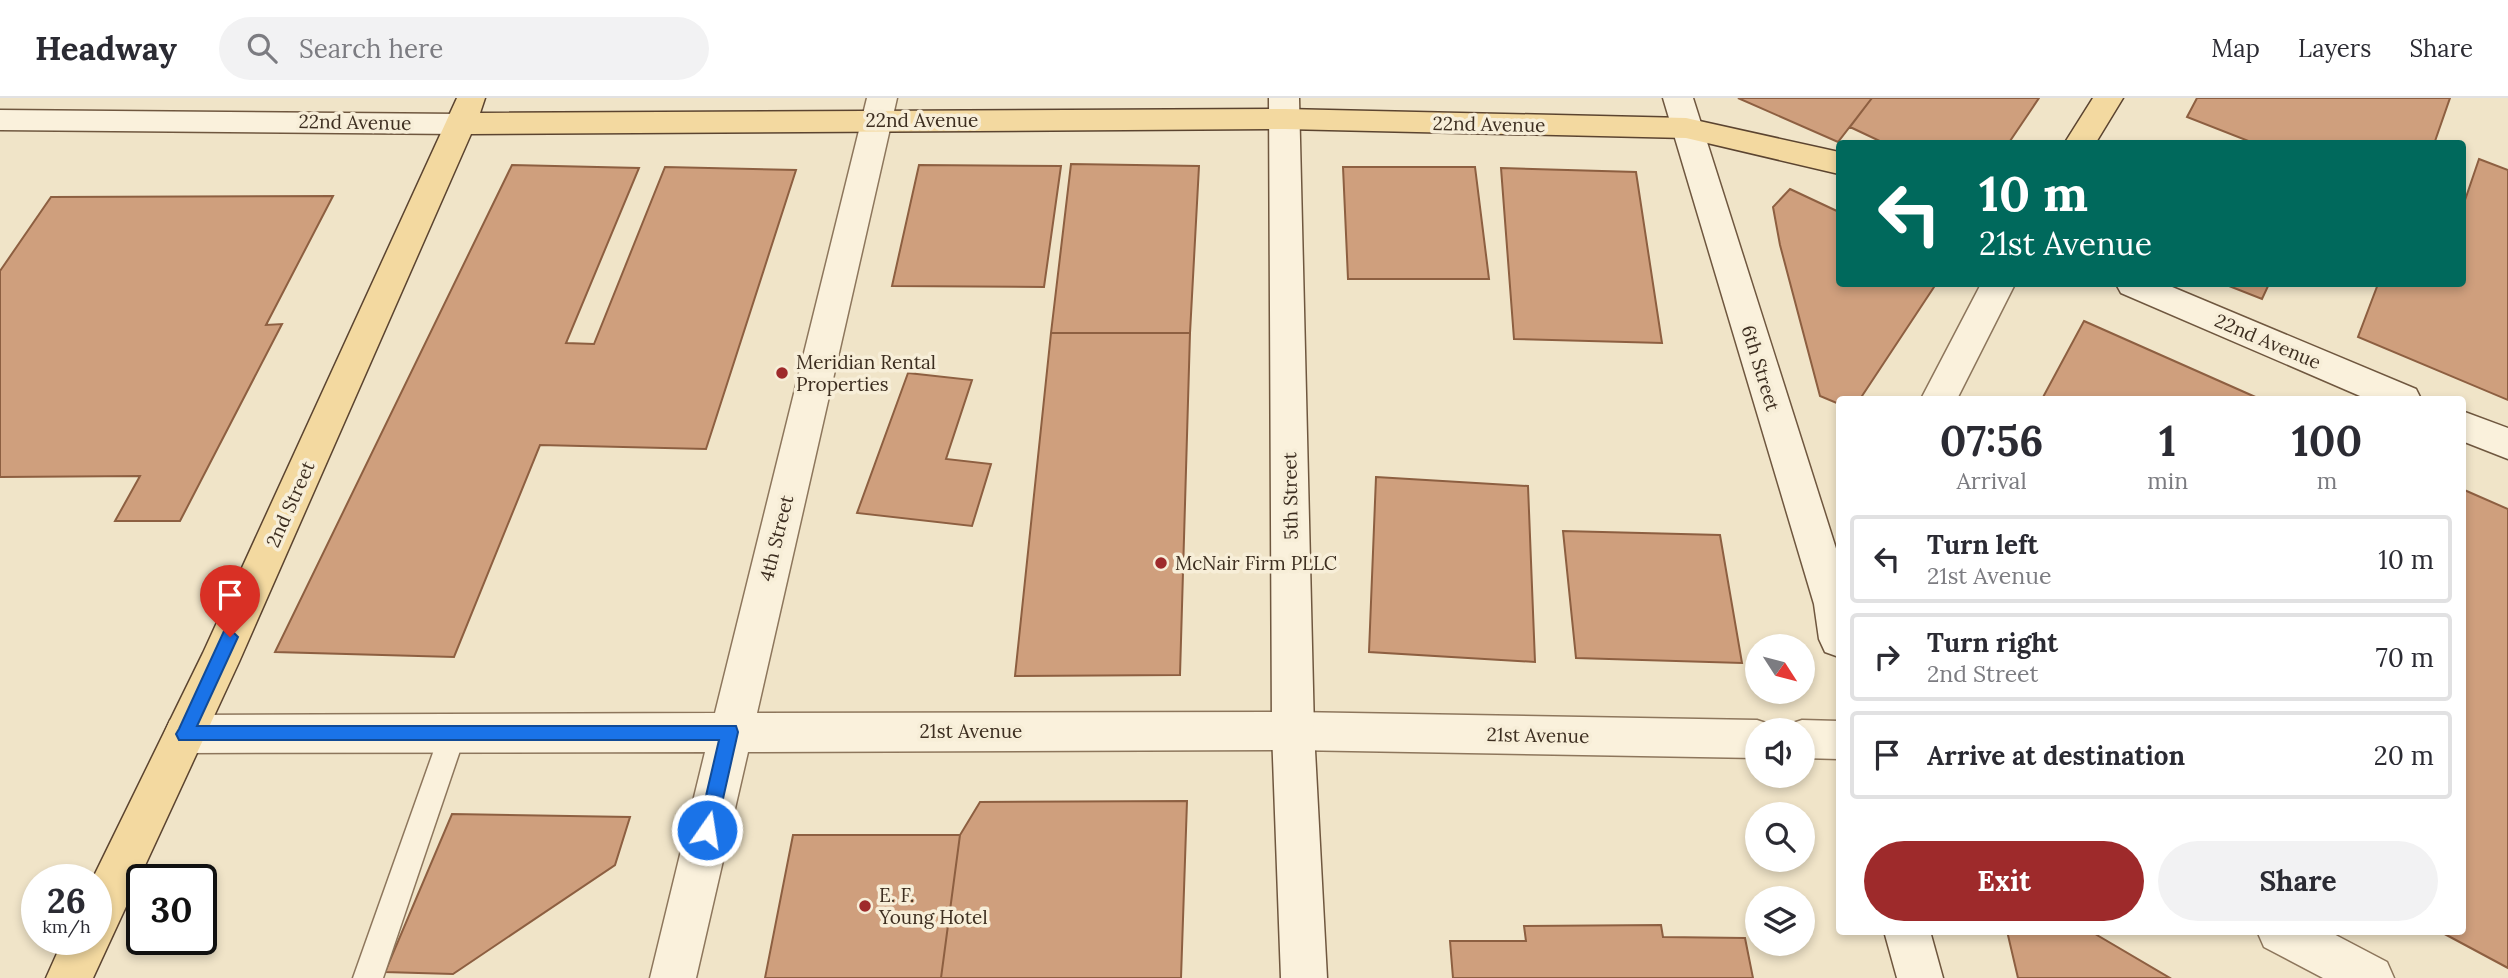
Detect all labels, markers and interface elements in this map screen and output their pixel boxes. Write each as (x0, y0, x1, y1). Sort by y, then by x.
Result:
search box (219, 17, 709, 80)
text: Headway (35, 27, 177, 69)
icon: search (243, 29, 281, 67)
text: Search here (299, 32, 443, 65)
text: Map (2211, 33, 2260, 64)
text: Layers (2298, 33, 2371, 64)
text: Share (2409, 33, 2473, 64)
street label: 22nd Avenue (866, 108, 978, 132)
street label: 22nd Avenue (298, 109, 412, 135)
street label: 22nd Avenue (1432, 111, 1546, 137)
text: 10 m (1979, 162, 2088, 224)
icon: left (1864, 168, 1955, 259)
text: 21st Avenue (1979, 223, 2152, 264)
street label: 22nd Avenue (2211, 308, 2325, 374)
street label: 6th Street (1737, 322, 1786, 414)
place label: Meridian Rental Properties (796, 350, 936, 396)
marker: Meridian Rental Properties (774, 365, 790, 381)
text: 07:56 (1940, 414, 2043, 468)
text: 1 (2159, 414, 2176, 468)
text: 100 (2292, 414, 2362, 468)
street label: 5th Street (1277, 451, 1303, 540)
street label: 2nd Street (260, 457, 320, 551)
text: Arrival (1956, 466, 2027, 495)
text: min (2147, 466, 2188, 495)
text: m (2317, 466, 2337, 495)
street label: 4th Street (754, 492, 798, 584)
text: Turn left (1927, 528, 2038, 561)
icon: left (1868, 540, 1906, 578)
text: 10 m (2378, 543, 2434, 576)
place label: McNair Firm PLLC (1175, 551, 1337, 575)
marker: McNair Firm PLLC (1153, 555, 1169, 571)
text: 21st Avenue (1927, 561, 2051, 590)
pin (200, 565, 260, 637)
icon: arrive (211, 576, 249, 614)
text: Turn right (1927, 626, 2058, 659)
north arrow (1745, 634, 1815, 704)
map controls (1745, 634, 1815, 956)
icon: right (1868, 638, 1906, 676)
text: 70 m (2376, 641, 2434, 674)
text: 2nd Street (1927, 659, 2038, 688)
button: sound (1745, 718, 1815, 788)
street label: 21st Avenue (920, 719, 1022, 743)
street label: 21st Avenue (1486, 722, 1590, 748)
icon: arrive (1868, 736, 1906, 774)
text: Arrive at destination (1927, 739, 2185, 772)
text: 20 m (2374, 739, 2434, 772)
position arrow (670, 793, 744, 867)
button: search (1745, 802, 1815, 872)
button: Exit (1864, 841, 2144, 921)
button: Share (2158, 841, 2438, 921)
speed limit sign: 30 (126, 864, 217, 955)
text: 26 (47, 878, 86, 923)
place label: E. F. Young Hotel (878, 883, 988, 929)
button: layers (1745, 886, 1815, 956)
marker: E. F. Young Hotel (857, 898, 873, 914)
text: km/h (42, 915, 91, 938)

